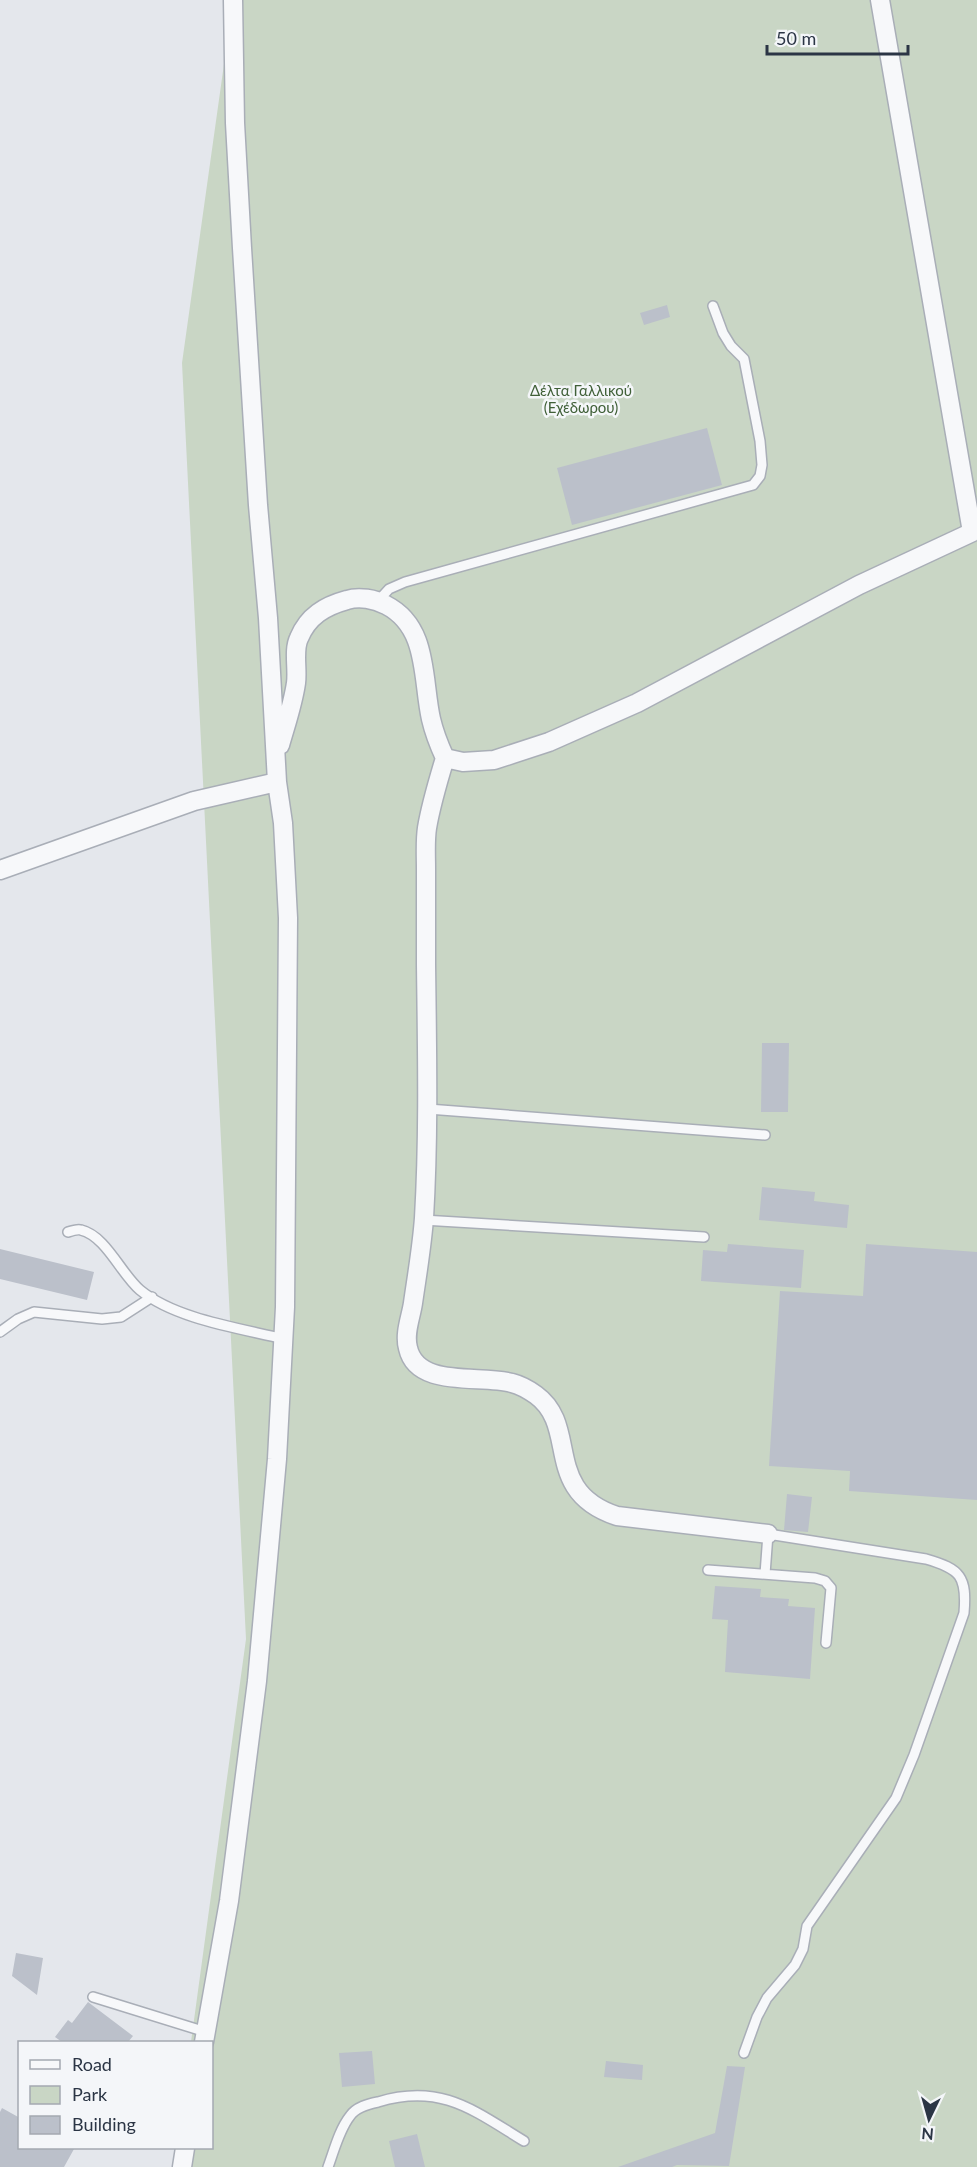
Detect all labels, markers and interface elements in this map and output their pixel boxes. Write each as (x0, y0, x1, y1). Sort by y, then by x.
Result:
scale bar (767, 18, 908, 56)
text: 50 m (776, 27, 816, 49)
park label: Δέλτα Γαλλικού (Εχέδωρου) (530, 381, 632, 416)
legend (18, 2041, 213, 2149)
text: Road (72, 2053, 112, 2075)
text: Park (72, 2083, 108, 2105)
north arrow (899, 2089, 959, 2149)
text: Building (72, 2113, 136, 2135)
text: N (921, 2124, 935, 2144)

